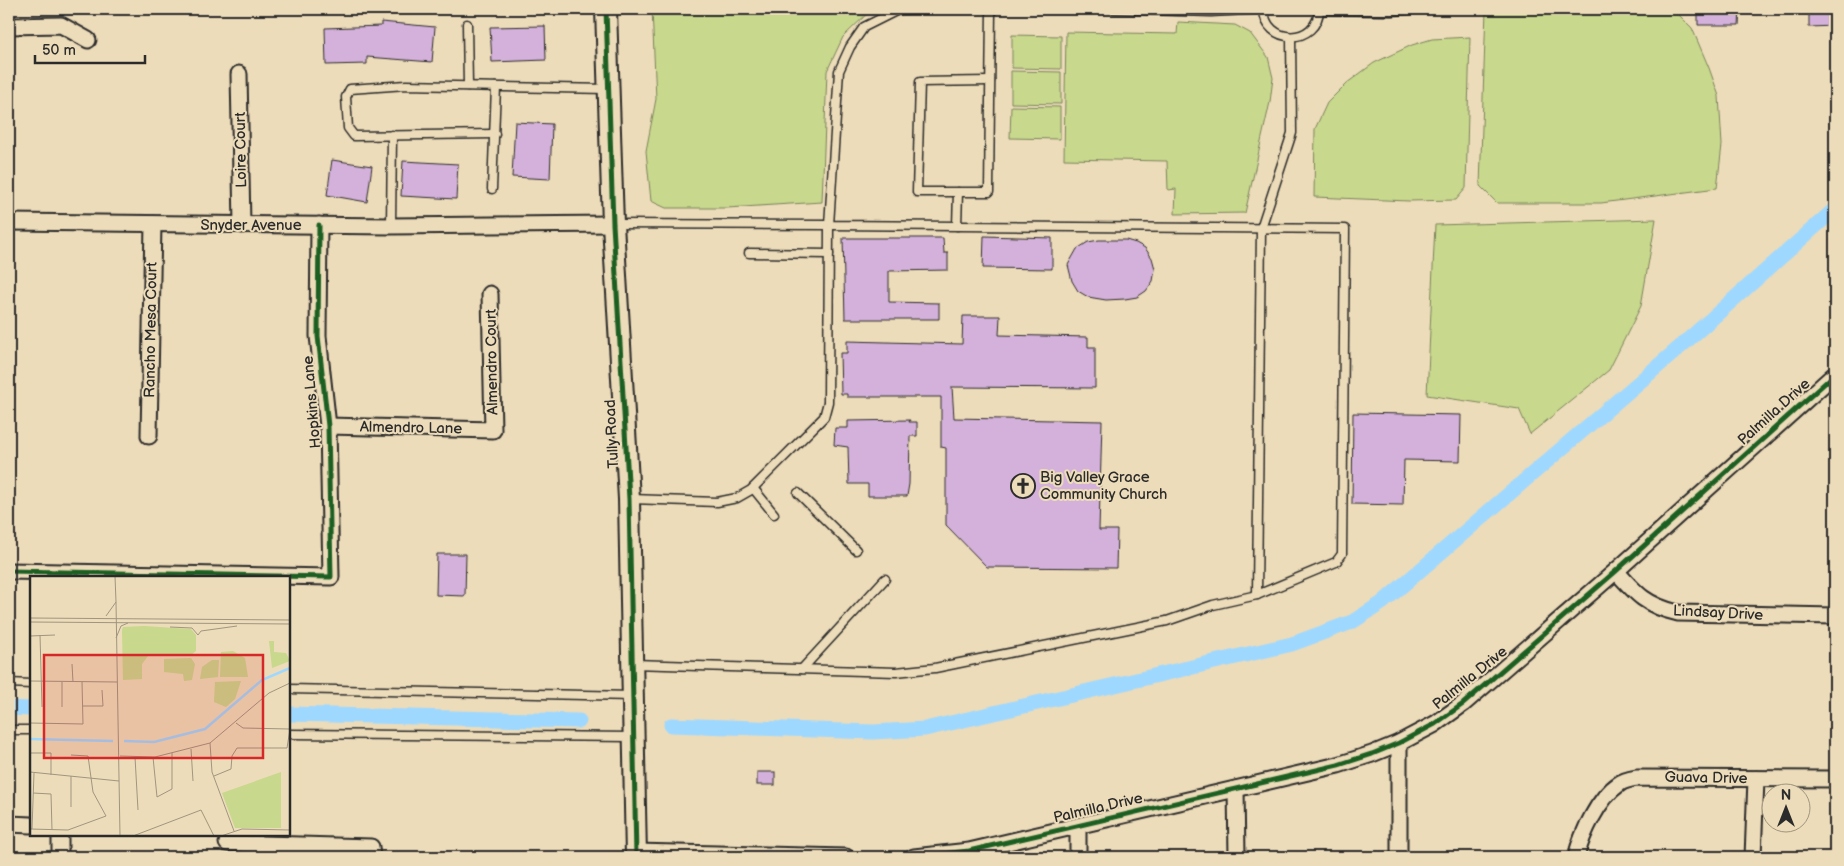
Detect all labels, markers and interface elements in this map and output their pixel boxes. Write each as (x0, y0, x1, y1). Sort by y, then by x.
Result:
scale bar (35, 32, 145, 64)
text: 50 m (42, 41, 76, 60)
street label: Loire Court (231, 112, 251, 188)
street label: Snyder Avenue (200, 216, 302, 235)
street label: Rancho Mesa Court (140, 262, 162, 398)
street label: Almendro Court (482, 308, 502, 415)
street label: Hopkins Lane (298, 355, 326, 449)
street label: Palmilla Drive (1734, 374, 1814, 450)
street label: Tully Road (601, 399, 623, 469)
street label: Almendro Lane (360, 418, 463, 438)
place label: Big Valley Grace Community Church (1040, 468, 1167, 504)
church icon: Big Valley Grace Community Church (1010, 473, 1036, 499)
inset map (30, 576, 290, 836)
street label: Lindsay Drive (1672, 601, 1764, 625)
street label: Palmilla Drive (1429, 642, 1511, 714)
street label: Guava Drive (1664, 768, 1748, 788)
north arrow (1762, 784, 1812, 834)
text: N (1781, 787, 1791, 804)
street label: Palmilla Drive (1052, 788, 1145, 827)

